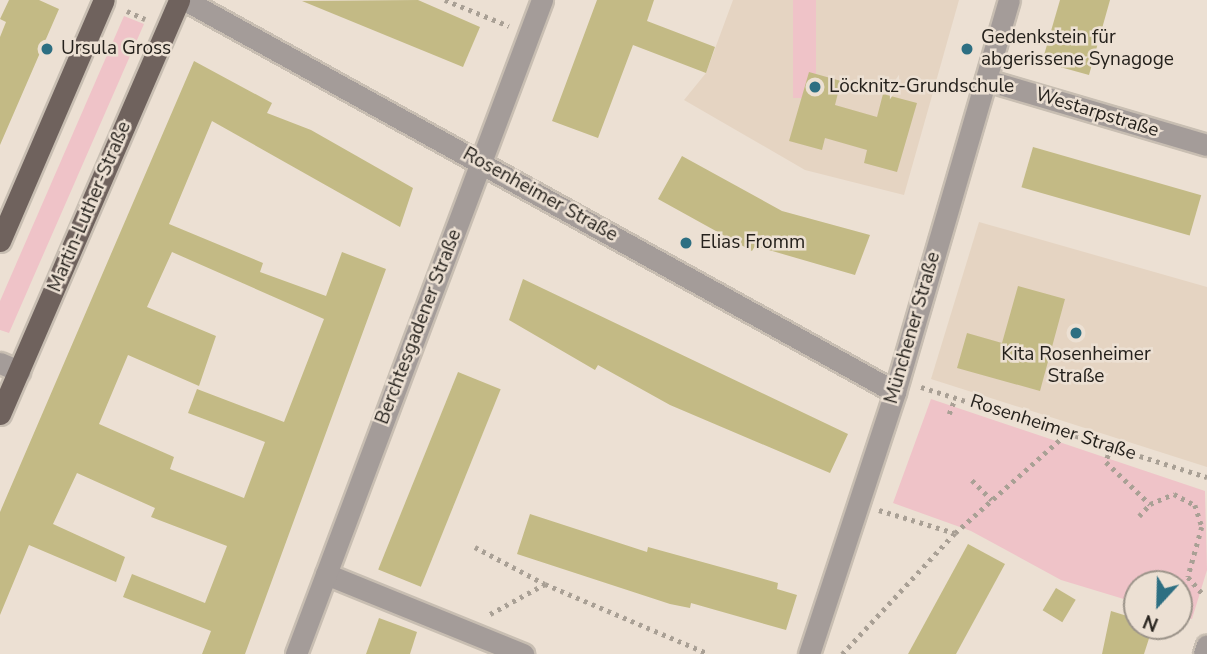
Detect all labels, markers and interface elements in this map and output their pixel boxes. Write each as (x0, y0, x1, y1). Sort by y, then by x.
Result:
place label: Gedenkstein für abgerissene Synagoge (981, 27, 1174, 71)
place label: Ursula Gross (61, 38, 171, 60)
marker: Ursula Gross (39, 41, 55, 57)
marker: Gedenkstein für abgerissene Synagoge (959, 41, 975, 57)
place label: Löcknitz-Grundschule (829, 76, 1014, 98)
marker: Löcknitz-Grundschule (807, 79, 823, 95)
street label: Westarpstraße (1033, 83, 1161, 143)
street label: Martin-Luther-Straße (44, 118, 136, 296)
street label: Rosenheimer Straße (459, 143, 621, 247)
street label: Berchtesgadener Straße (371, 226, 467, 428)
place label: Elias Fromm (700, 232, 805, 254)
marker: Elias Fromm (678, 235, 694, 251)
street label: Münchener Straße (880, 249, 946, 407)
marker: Kita Rosenheimer Straße (1068, 325, 1084, 341)
place label: Kita Rosenheimer Straße (1001, 344, 1151, 388)
street label: Rosenheimer Straße (967, 390, 1139, 466)
north arrow (1123, 570, 1193, 640)
text: N (1139, 608, 1162, 637)

